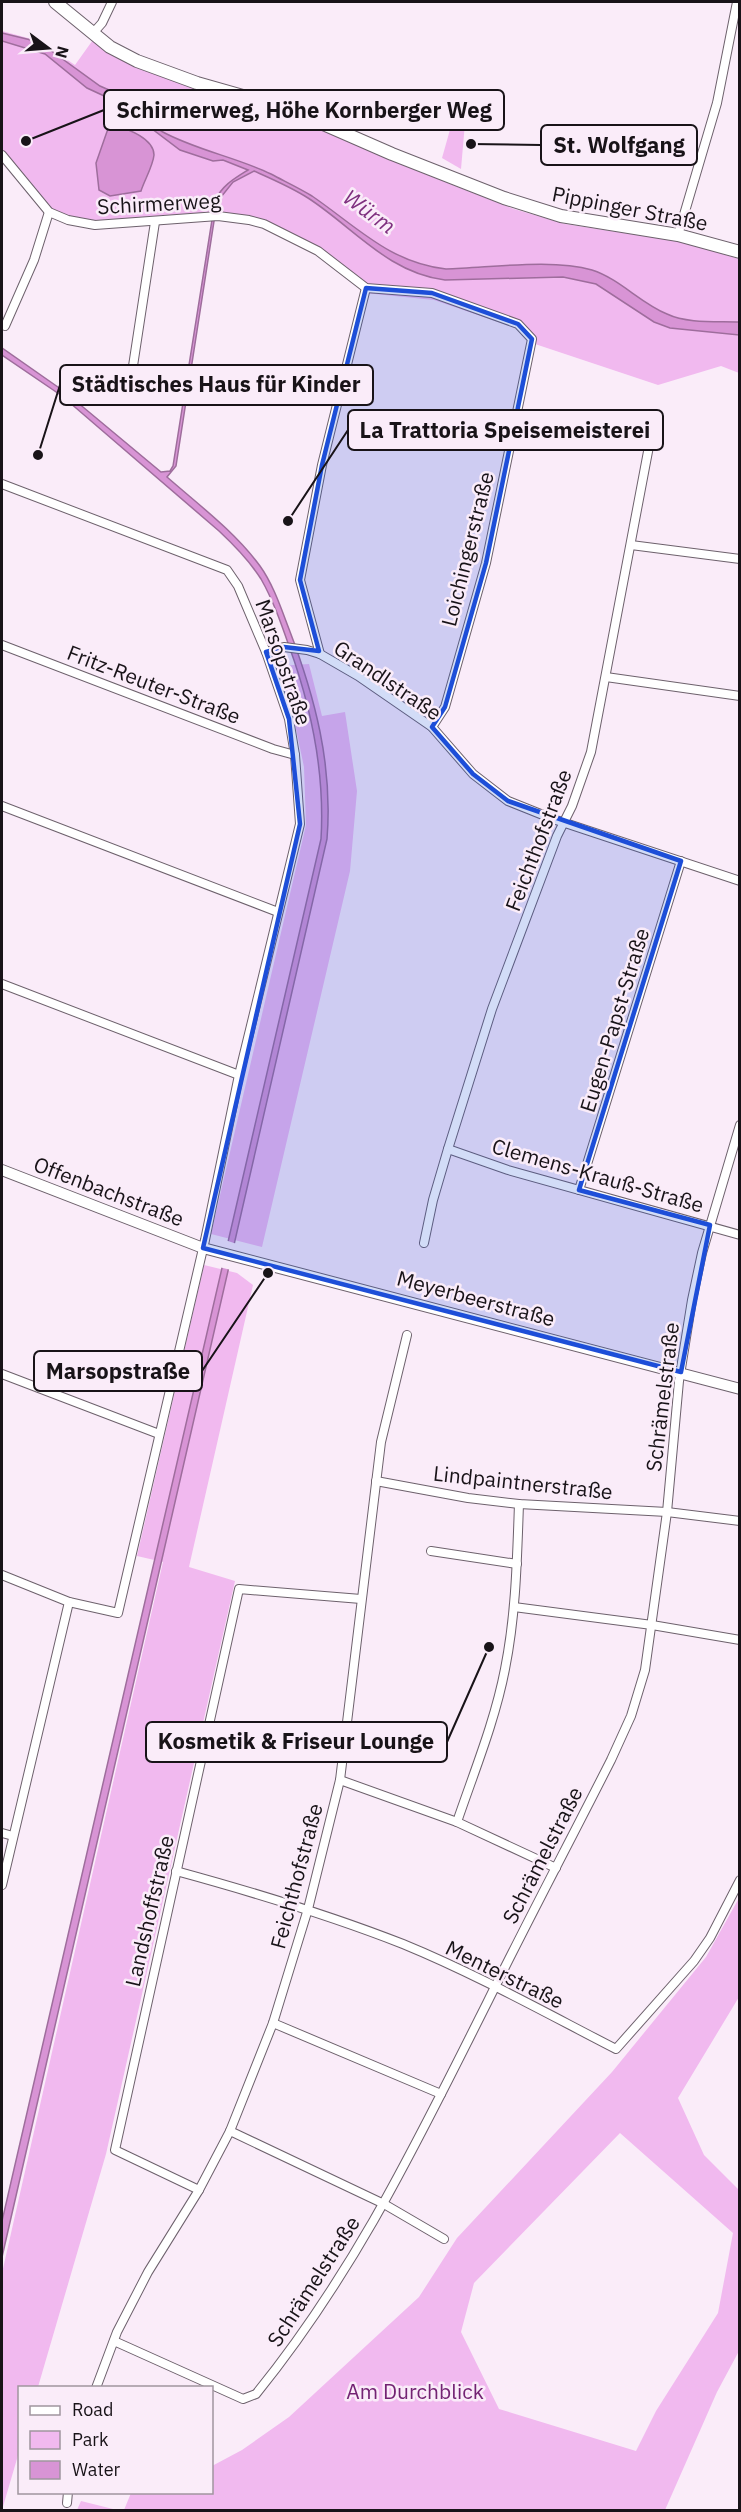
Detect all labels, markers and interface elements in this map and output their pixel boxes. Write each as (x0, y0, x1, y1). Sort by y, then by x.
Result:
north arrow (18, 18, 78, 78)
text: N (51, 44, 74, 60)
callout: Schirmerweg, Höhe Kornberger Weg (104, 90, 504, 130)
text: Schirmerweg, Höhe Kornberger Weg (116, 95, 493, 124)
callout: St. Wolfgang (541, 125, 697, 165)
text: St. Wolfgang (553, 130, 686, 159)
street label: Pippinger Straße (550, 179, 710, 237)
water label: Würm (338, 182, 402, 240)
street label: Schirmerweg (96, 186, 222, 220)
callout: Städtisches Haus für Kinder (60, 365, 373, 405)
text: Städtisches Haus für Kinder (71, 369, 361, 398)
callout: La Trattoria Speisemeisterei (348, 410, 663, 450)
text: La Trattoria Speisemeisterei (360, 415, 650, 444)
street label: Loichingerstraße (434, 469, 500, 629)
street label: Marsopstraße (249, 595, 319, 729)
street label: Grandlstraße (329, 634, 447, 726)
street label: Fritz-Reuter-Straße (63, 638, 245, 730)
street label: Feichthofstraße (498, 765, 578, 915)
street label: Eugen-Papst-Straße (573, 924, 655, 1116)
street label: Clemens-Krauß-Straße (489, 1131, 707, 1219)
street label: Offenbachstraße (30, 1149, 188, 1233)
street label: Meyerbeerstraße (394, 1263, 558, 1333)
street label: Schrämelstraße (639, 1321, 685, 1473)
callout: Marsopstraße (34, 1351, 202, 1391)
text: Marsopstraße (46, 1356, 190, 1385)
street label: Lindpaintnerstraße (432, 1459, 614, 1505)
callout: Kosmetik & Friseur Lounge (146, 1722, 447, 1762)
text: Kosmetik & Friseur Lounge (158, 1726, 434, 1755)
street label: Schrämelstraße (495, 1782, 589, 1928)
street label: Feichthofstraße (263, 1800, 329, 1952)
street label: Landshoffstraße (118, 1833, 180, 1989)
street label: Menterstraße (441, 1933, 569, 2015)
street label: Schrämelstraße (260, 2210, 366, 2352)
park label: Am Durchblick (346, 2377, 484, 2405)
legend (18, 2386, 213, 2494)
text: Road (72, 2398, 113, 2421)
text: Park (72, 2428, 109, 2451)
text: Water (72, 2458, 121, 2481)

